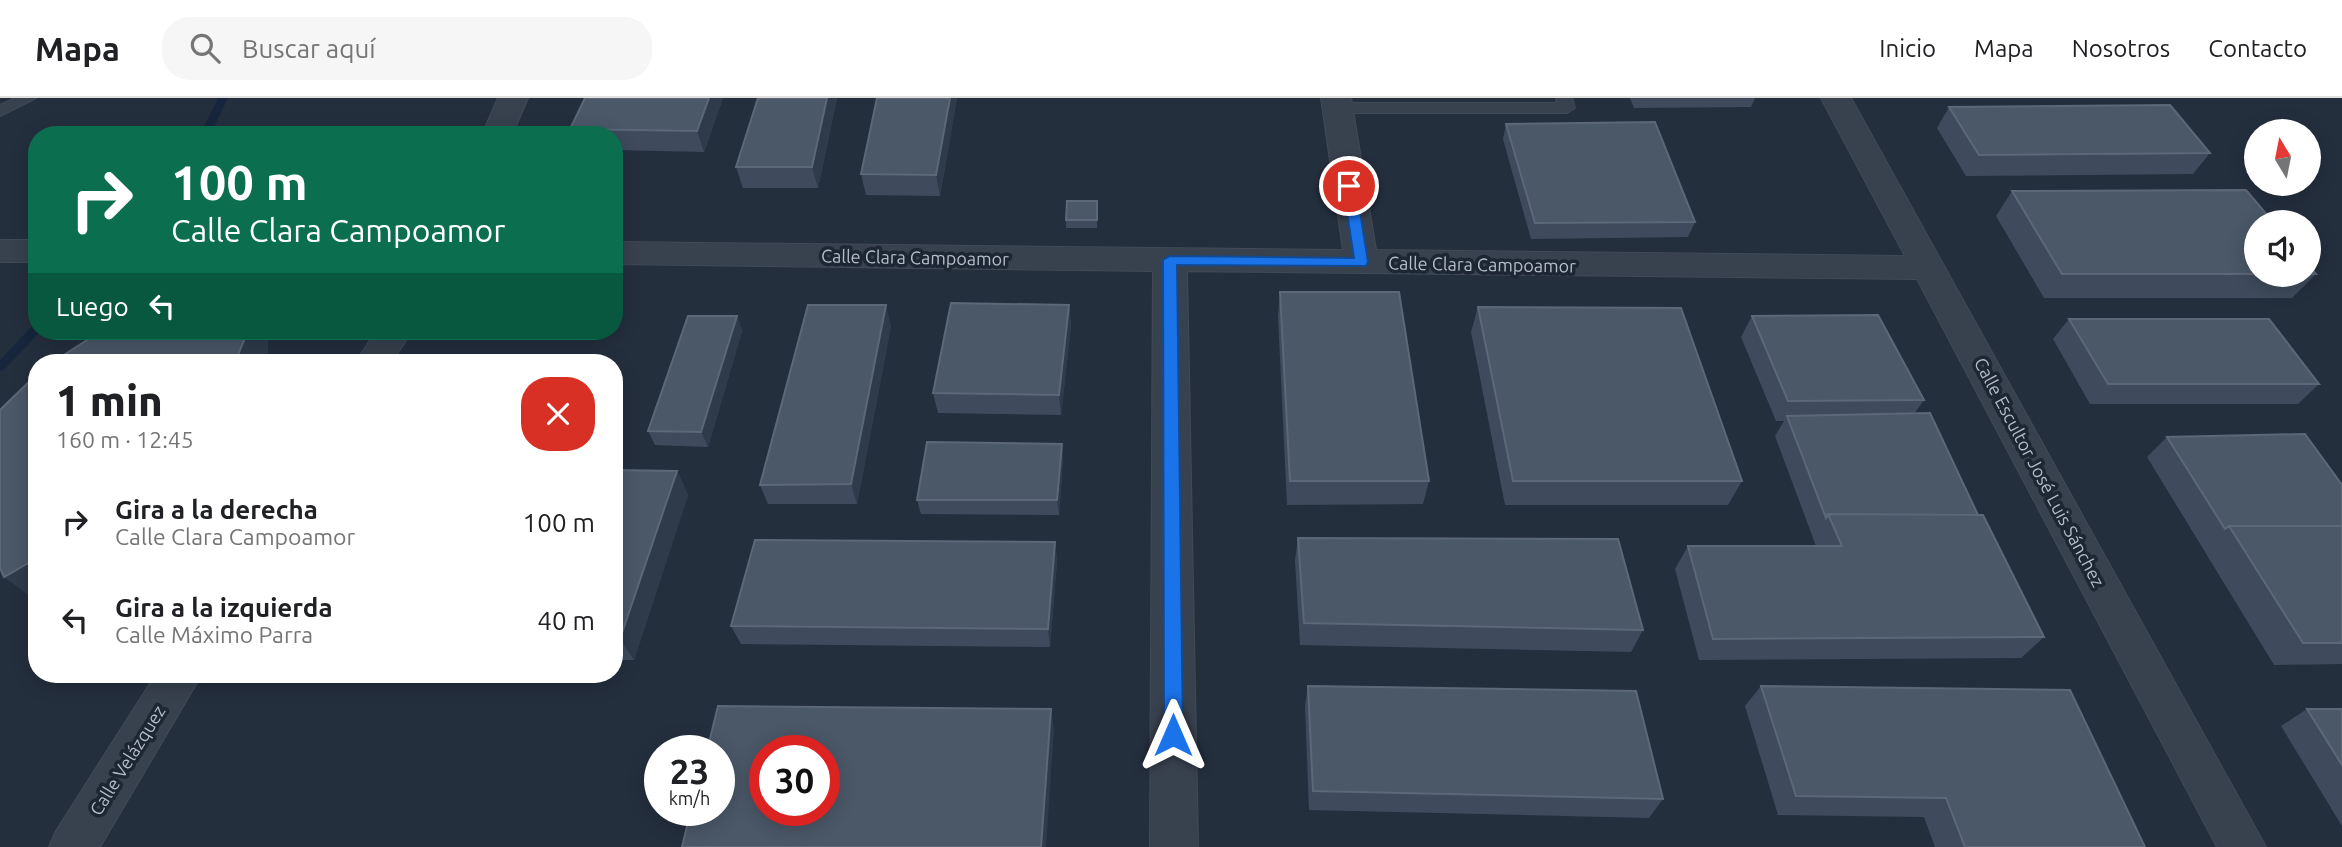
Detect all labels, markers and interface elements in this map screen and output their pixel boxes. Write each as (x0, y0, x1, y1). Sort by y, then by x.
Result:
search box (162, 17, 652, 80)
icon: search (186, 29, 224, 67)
text: Mapa (35, 30, 120, 67)
text: Buscar aquí (242, 34, 376, 63)
text: Inicio (1879, 35, 1936, 62)
text: Mapa (1974, 35, 2034, 62)
text: Nosotros (2072, 35, 2170, 62)
text: Contacto (2208, 35, 2307, 62)
north arrow (2244, 119, 2320, 196)
map controls (2244, 119, 2321, 287)
icon: right (56, 154, 147, 245)
text: 100 m (171, 154, 308, 209)
pin (1319, 156, 1379, 216)
icon: arrive (1330, 167, 1368, 205)
button: sound (2244, 210, 2321, 287)
text: Calle Clara Campoamor (171, 212, 505, 248)
street label: Calle Clara Campoamor (821, 245, 1009, 269)
street label: Calle Clara Campoamor (1388, 252, 1576, 276)
icon: left (143, 287, 181, 325)
text: Luego (56, 292, 129, 321)
street label: Calle Escultor José Luis Sánchez (1971, 354, 2109, 590)
text: 1 min (56, 377, 163, 424)
button: close (521, 377, 595, 451)
text: 160 m · 12:45 (56, 427, 194, 452)
text: Gira a la derecha (115, 495, 318, 524)
icon: right (56, 503, 94, 541)
text: 100 m (523, 508, 595, 537)
text: Calle Clara Campoamor (115, 524, 355, 549)
text: Gira a la izquierda (115, 593, 333, 622)
icon: left (56, 601, 94, 639)
text: 40 m (537, 606, 595, 635)
text: Calle Máximo Parra (115, 622, 313, 647)
position arrow (1136, 698, 1210, 772)
street label: Calle Velázquez (85, 701, 169, 819)
speed limit sign: 30 (749, 735, 840, 826)
text: 23 (670, 751, 709, 791)
text: km/h (669, 788, 710, 808)

